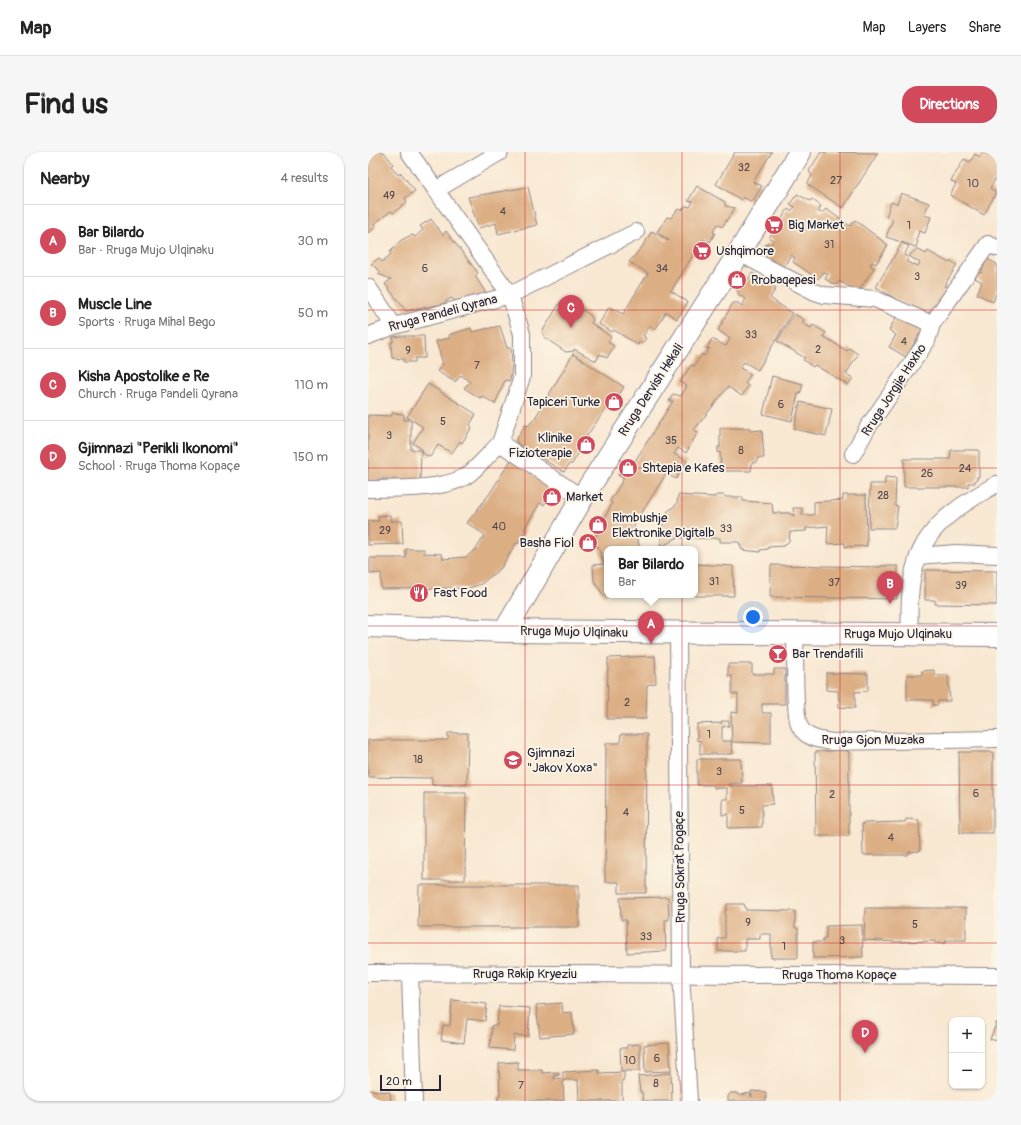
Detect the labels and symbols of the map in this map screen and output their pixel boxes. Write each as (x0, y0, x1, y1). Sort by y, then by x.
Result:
house number: 32 (738, 161, 750, 174)
house number: 27 (830, 174, 842, 187)
house number: 10 (967, 177, 979, 190)
house number: 49 (383, 189, 395, 202)
house number: 4 (500, 205, 507, 218)
supermarket icon: Big Market (763, 214, 785, 236)
place label: Big Market (788, 217, 845, 233)
house number: 1 (907, 219, 911, 232)
house number: 31 (824, 238, 834, 251)
supermarket icon: Ushqimore (691, 240, 713, 262)
place label: Ushqimore (716, 243, 775, 259)
house number: 6 (422, 262, 428, 275)
house number: 34 (656, 262, 669, 275)
shop icon: Rrobaqepesi (726, 269, 748, 291)
house number: 3 (914, 270, 920, 283)
place label: Rrobaqepesi (751, 272, 815, 288)
street label: Rruga Pandeli Qyrana (387, 291, 499, 335)
pin: C (558, 295, 584, 328)
house number: 33 (745, 328, 757, 341)
house number: 4 (901, 335, 908, 348)
street label: Rruga Dervish Hekali (615, 341, 687, 439)
street label: Rruga Jorgjie Haxho (858, 341, 930, 439)
house number: 2 (815, 343, 821, 356)
house number: 9 (405, 344, 411, 357)
house number: 7 (474, 359, 480, 372)
shop icon: Tapiceri Turke (603, 391, 625, 413)
place label: Tapiceri Turke (526, 394, 601, 410)
house number: 6 (778, 398, 784, 411)
house number: 5 (440, 415, 446, 428)
house number: 3 (386, 429, 392, 442)
place label: Klinike Fizioterapie (509, 430, 573, 461)
shop icon: Klinike Fizioterapie (575, 434, 597, 456)
house number: 35 (665, 434, 677, 447)
house number: 8 (738, 444, 744, 457)
shop icon: Shtepia e Kafes (617, 457, 639, 479)
place label: Shtepia e Kafes (642, 460, 725, 476)
house number: 24 (959, 462, 972, 475)
house number: 26 (921, 467, 933, 480)
shop icon: Market (541, 486, 563, 508)
place label: Market (566, 489, 604, 505)
house number: 28 (877, 489, 889, 502)
place label: Rimbushje Elektronike Digitalb (612, 510, 715, 541)
shop icon: Rimbushje Elektronike Digitalb (587, 514, 609, 536)
house number: 40 (492, 520, 506, 533)
house number: 33 (720, 522, 732, 535)
house number: 29 (379, 524, 391, 537)
shop icon: Basha Fiol (577, 532, 599, 554)
place label: Basha Fiol (520, 535, 574, 551)
pin: B (877, 571, 903, 604)
house number: 31 (709, 575, 719, 588)
house number: 37 (828, 576, 840, 589)
house number: 39 (955, 579, 967, 592)
restaurant icon: Fast Food (408, 582, 430, 604)
place label: Fast Food (433, 585, 487, 601)
your location (743, 607, 763, 627)
pin: A (638, 611, 664, 644)
street label: Rruga Mujo Ulqinaku (520, 623, 628, 641)
street label: Rruga Mujo Ulqinaku (844, 626, 952, 642)
bar icon: Bar Trendafili (767, 643, 789, 665)
place label: Bar Trendafili (792, 646, 863, 662)
house number: 2 (624, 696, 630, 709)
house number: 1 (707, 728, 711, 741)
street label: Rruga Gjon Muzaka (822, 732, 924, 748)
place label: Gjimnazi "Jakov Xoxa" (527, 745, 598, 776)
school or university icon: Gjimnazi "Jakov Xoxa" (502, 749, 524, 771)
house number: 18 (413, 753, 423, 766)
house number: 3 (716, 765, 722, 778)
house number: 6 (973, 787, 979, 800)
house number: 2 (829, 788, 835, 801)
house number: 5 (739, 804, 745, 817)
house number: 4 (623, 806, 630, 819)
street label: Rruga Sokrat Pogaçe (671, 810, 689, 923)
house number: 4 (888, 831, 895, 844)
house number: 9 (745, 916, 751, 929)
house number: 5 (912, 918, 918, 931)
house number: 33 (640, 930, 652, 943)
house number: 3 (839, 934, 845, 947)
house number: 1 (782, 940, 786, 953)
street label: Rruga Rakip Kryeziu (473, 966, 577, 982)
street label: Rruga Thoma Kopaçe (782, 967, 897, 983)
pin: D (852, 1020, 878, 1053)
house number: 6 (654, 1052, 660, 1065)
house number: 10 (624, 1054, 636, 1067)
scale bar (380, 1073, 441, 1092)
house number: 8 (653, 1077, 659, 1090)
house number: 7 (518, 1079, 524, 1092)

